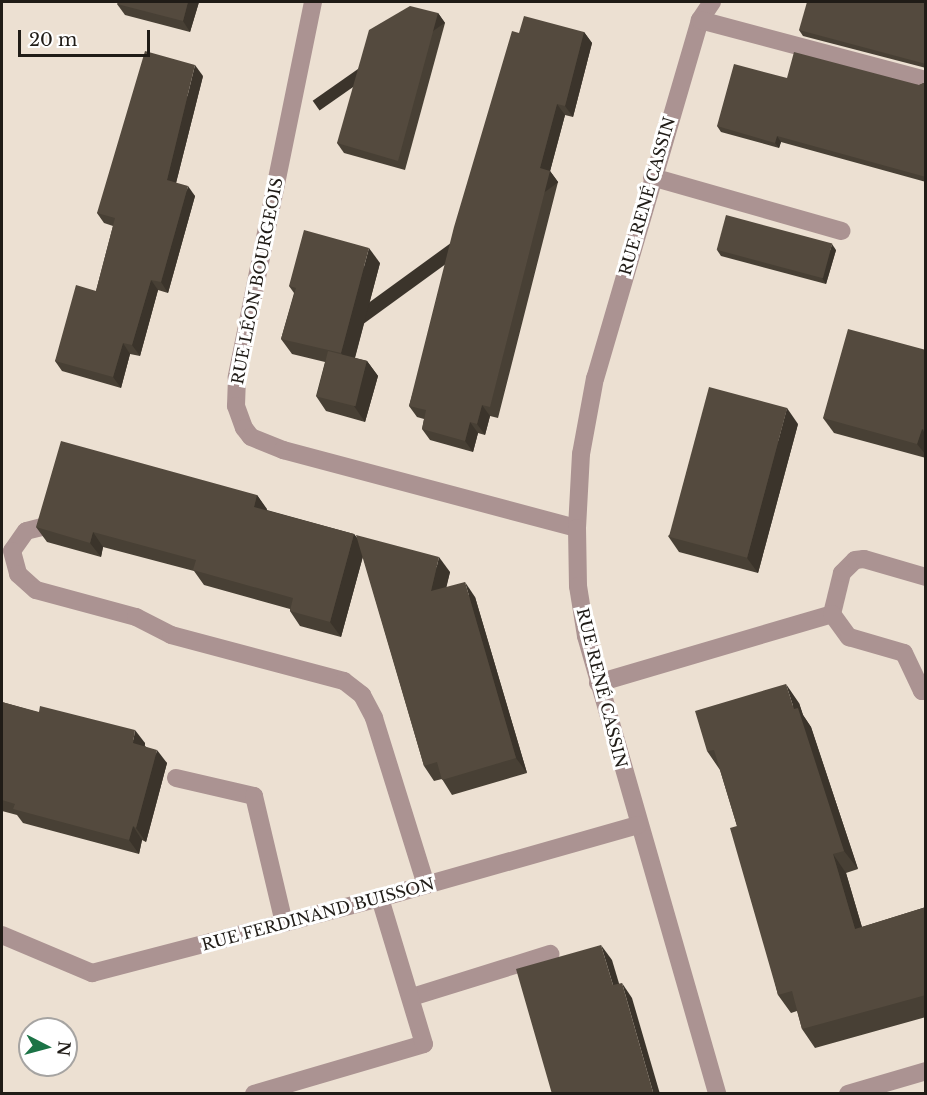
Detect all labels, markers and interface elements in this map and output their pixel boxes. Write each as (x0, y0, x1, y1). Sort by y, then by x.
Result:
scale bar (21, 18, 153, 56)
text: 20 m (29, 29, 77, 51)
street label: RUE RENÉ CASSIN (615, 115, 679, 277)
street label: RUE LÉON BOURGEOIS (228, 176, 286, 386)
street label: RUE RENÉ CASSIN (573, 606, 631, 770)
street label: RUE FERDINAND BUISSON (200, 874, 436, 954)
north arrow (18, 1017, 78, 1077)
text: N (53, 1040, 75, 1057)

